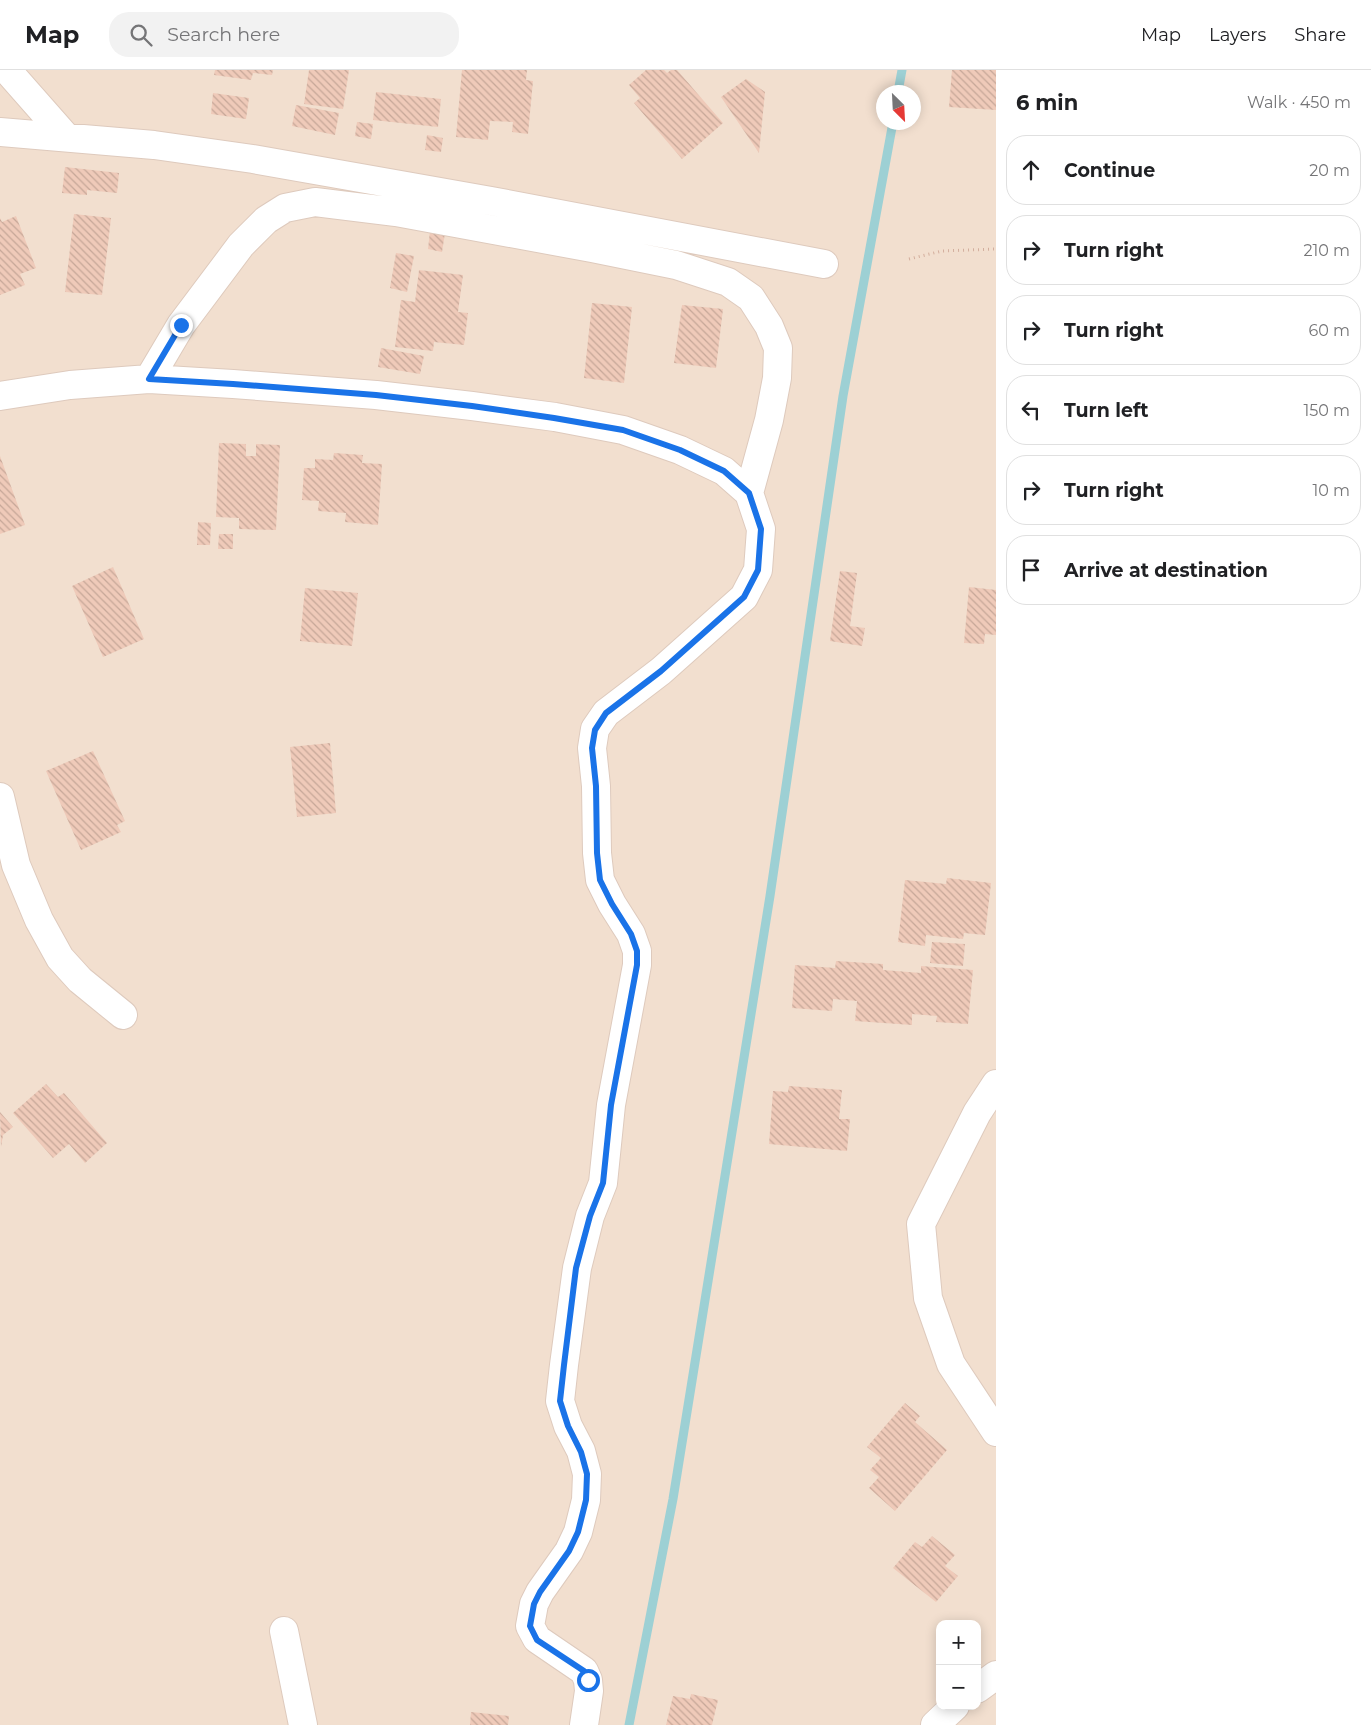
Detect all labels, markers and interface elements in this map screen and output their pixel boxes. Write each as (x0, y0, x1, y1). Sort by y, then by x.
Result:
search box (109, 12, 459, 57)
text: Map (25, 20, 79, 49)
icon: search (127, 21, 155, 49)
text: Search here (167, 23, 280, 46)
text: Map (1141, 24, 1181, 46)
text: Layers (1209, 24, 1266, 46)
text: Share (1294, 24, 1346, 46)
north arrow (876, 85, 921, 130)
text: 6 min (1016, 90, 1078, 115)
text: Walk · 450 m (1247, 93, 1351, 112)
icon: ahead (1017, 156, 1045, 184)
text: Continue (1064, 159, 1155, 182)
text: 20 m (1309, 161, 1350, 180)
icon: right (1017, 236, 1045, 264)
text: Turn right (1064, 239, 1164, 262)
text: 210 m (1303, 241, 1350, 260)
route end (170, 314, 193, 337)
icon: right (1017, 316, 1045, 344)
text: Turn right (1064, 319, 1164, 342)
text: 60 m (1308, 321, 1350, 340)
icon: left (1017, 396, 1045, 424)
text: Turn left (1064, 399, 1149, 422)
text: 150 m (1303, 401, 1350, 420)
icon: right (1017, 476, 1045, 504)
text: Turn right (1064, 479, 1164, 502)
text: 10 m (1312, 481, 1350, 500)
icon: arrive (1017, 556, 1045, 584)
text: Arrive at destination (1064, 559, 1268, 582)
map controls (936, 1620, 981, 1710)
button: + (936, 1620, 981, 1665)
button: − (936, 1665, 981, 1710)
route start (577, 1669, 600, 1692)

